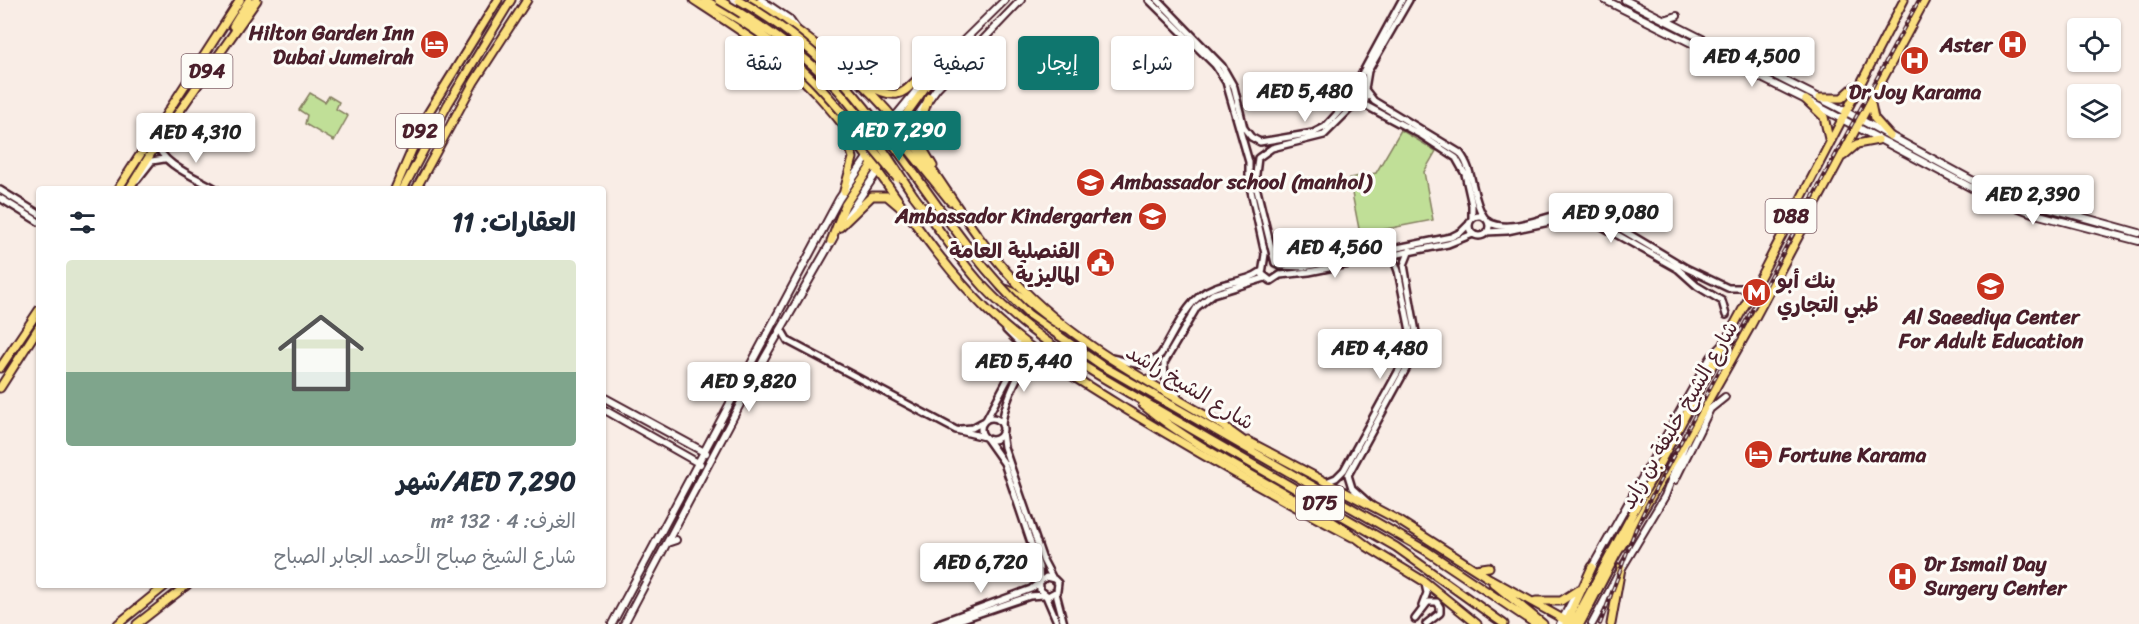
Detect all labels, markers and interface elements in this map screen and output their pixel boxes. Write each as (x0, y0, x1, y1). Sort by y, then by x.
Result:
place label: Hilton Garden Inn Dubai Jumeirah (248, 14, 415, 76)
map controls (2067, 18, 2121, 138)
button: locate (2067, 18, 2121, 72)
place label: Aster (1939, 26, 1993, 64)
hotel icon: Hilton Garden Inn Dubai Jumeirah (419, 29, 451, 61)
hospital icon: Aster (1997, 29, 2029, 61)
chip: شقة (725, 36, 804, 90)
chip: جديد (816, 36, 900, 90)
chip: تصفية (912, 36, 1006, 90)
chip: إيجار (1018, 36, 1099, 90)
chip: شراء (1111, 36, 1194, 90)
pin: AED 4,500 (1683, 37, 1821, 88)
text: AED 4,500 (1704, 39, 1800, 74)
hospital icon: Dr Joy Karama (1899, 45, 1931, 77)
road number: D94 (182, 54, 232, 88)
pin: AED 5,480 (1236, 72, 1374, 123)
place label: Dr Joy Karama (1849, 73, 1982, 111)
text: AED 5,480 (1257, 74, 1353, 109)
button: layers (2067, 84, 2121, 138)
pin: AED 7,290 (830, 111, 968, 162)
pin: AED 4,310 (127, 113, 265, 164)
text: AED 7,290 (852, 113, 946, 148)
road number: D92 (396, 114, 444, 148)
text: AED 4,310 (150, 115, 242, 150)
place label: Ambassador school (manhol) (1110, 163, 1373, 201)
school or university icon: Ambassador school (manhol) (1074, 166, 1106, 198)
pin: AED 2,390 (1964, 175, 2102, 226)
text: AED 2,390 (1986, 177, 2080, 212)
pin: AED 9,080 (1542, 193, 1680, 244)
text: AED 9,080 (1563, 195, 1659, 230)
place label: Ambassador Kindergarten (894, 197, 1133, 235)
text: العقارات: 11 (452, 199, 576, 245)
road number: D88 (1766, 199, 1816, 233)
school or university icon: Ambassador Kindergarten (1137, 200, 1169, 232)
icon: filters (66, 206, 99, 239)
pin: AED 4,560 (1266, 228, 1404, 279)
text: AED 4,560 (1287, 230, 1383, 265)
place label: القنصلية العامة الماليزية (949, 232, 1080, 294)
public building icon: القنصلية العامة الماليزية (1085, 247, 1117, 279)
place label: بنك أبو ظبي التجاري (1775, 262, 1879, 324)
school or university icon: Al Saeediya Center For Adult Education (1975, 270, 2007, 302)
metro station icon: بنك أبو ظبي التجاري (1740, 277, 1772, 309)
place label: Al Saeediya Center For Adult Education (1898, 298, 2084, 360)
icon: home (267, 299, 375, 407)
street label: شارع الشيخ خليفة بن زايد (1609, 313, 1749, 517)
pin: AED 4,480 (1311, 329, 1449, 380)
text: AED 4,480 (1332, 331, 1428, 366)
street label: شارع الشيخ راشد (1118, 333, 1262, 441)
pin: AED 5,440 (955, 342, 1093, 393)
text: AED 5,440 (976, 344, 1072, 379)
pin: AED 9,820 (680, 362, 818, 413)
text: AED 9,820 (701, 364, 797, 399)
place label: Fortune Karama (1778, 436, 1927, 474)
hotel icon: Fortune Karama (1742, 439, 1774, 471)
text: AED 7,290/شهر (397, 458, 576, 504)
road number: D75 (1296, 486, 1344, 520)
text: الغرف: 4 · 132 m² (431, 504, 576, 539)
text: شارع الشيخ صباح الأحمد الجابر الصباح (274, 539, 576, 574)
pin: AED 6,720 (912, 543, 1050, 594)
text: AED 6,720 (934, 545, 1028, 580)
place label: Dr Ismail Day Surgery Center (1923, 545, 2068, 607)
hospital icon: Dr Ismail Day Surgery Center (1887, 560, 1919, 592)

